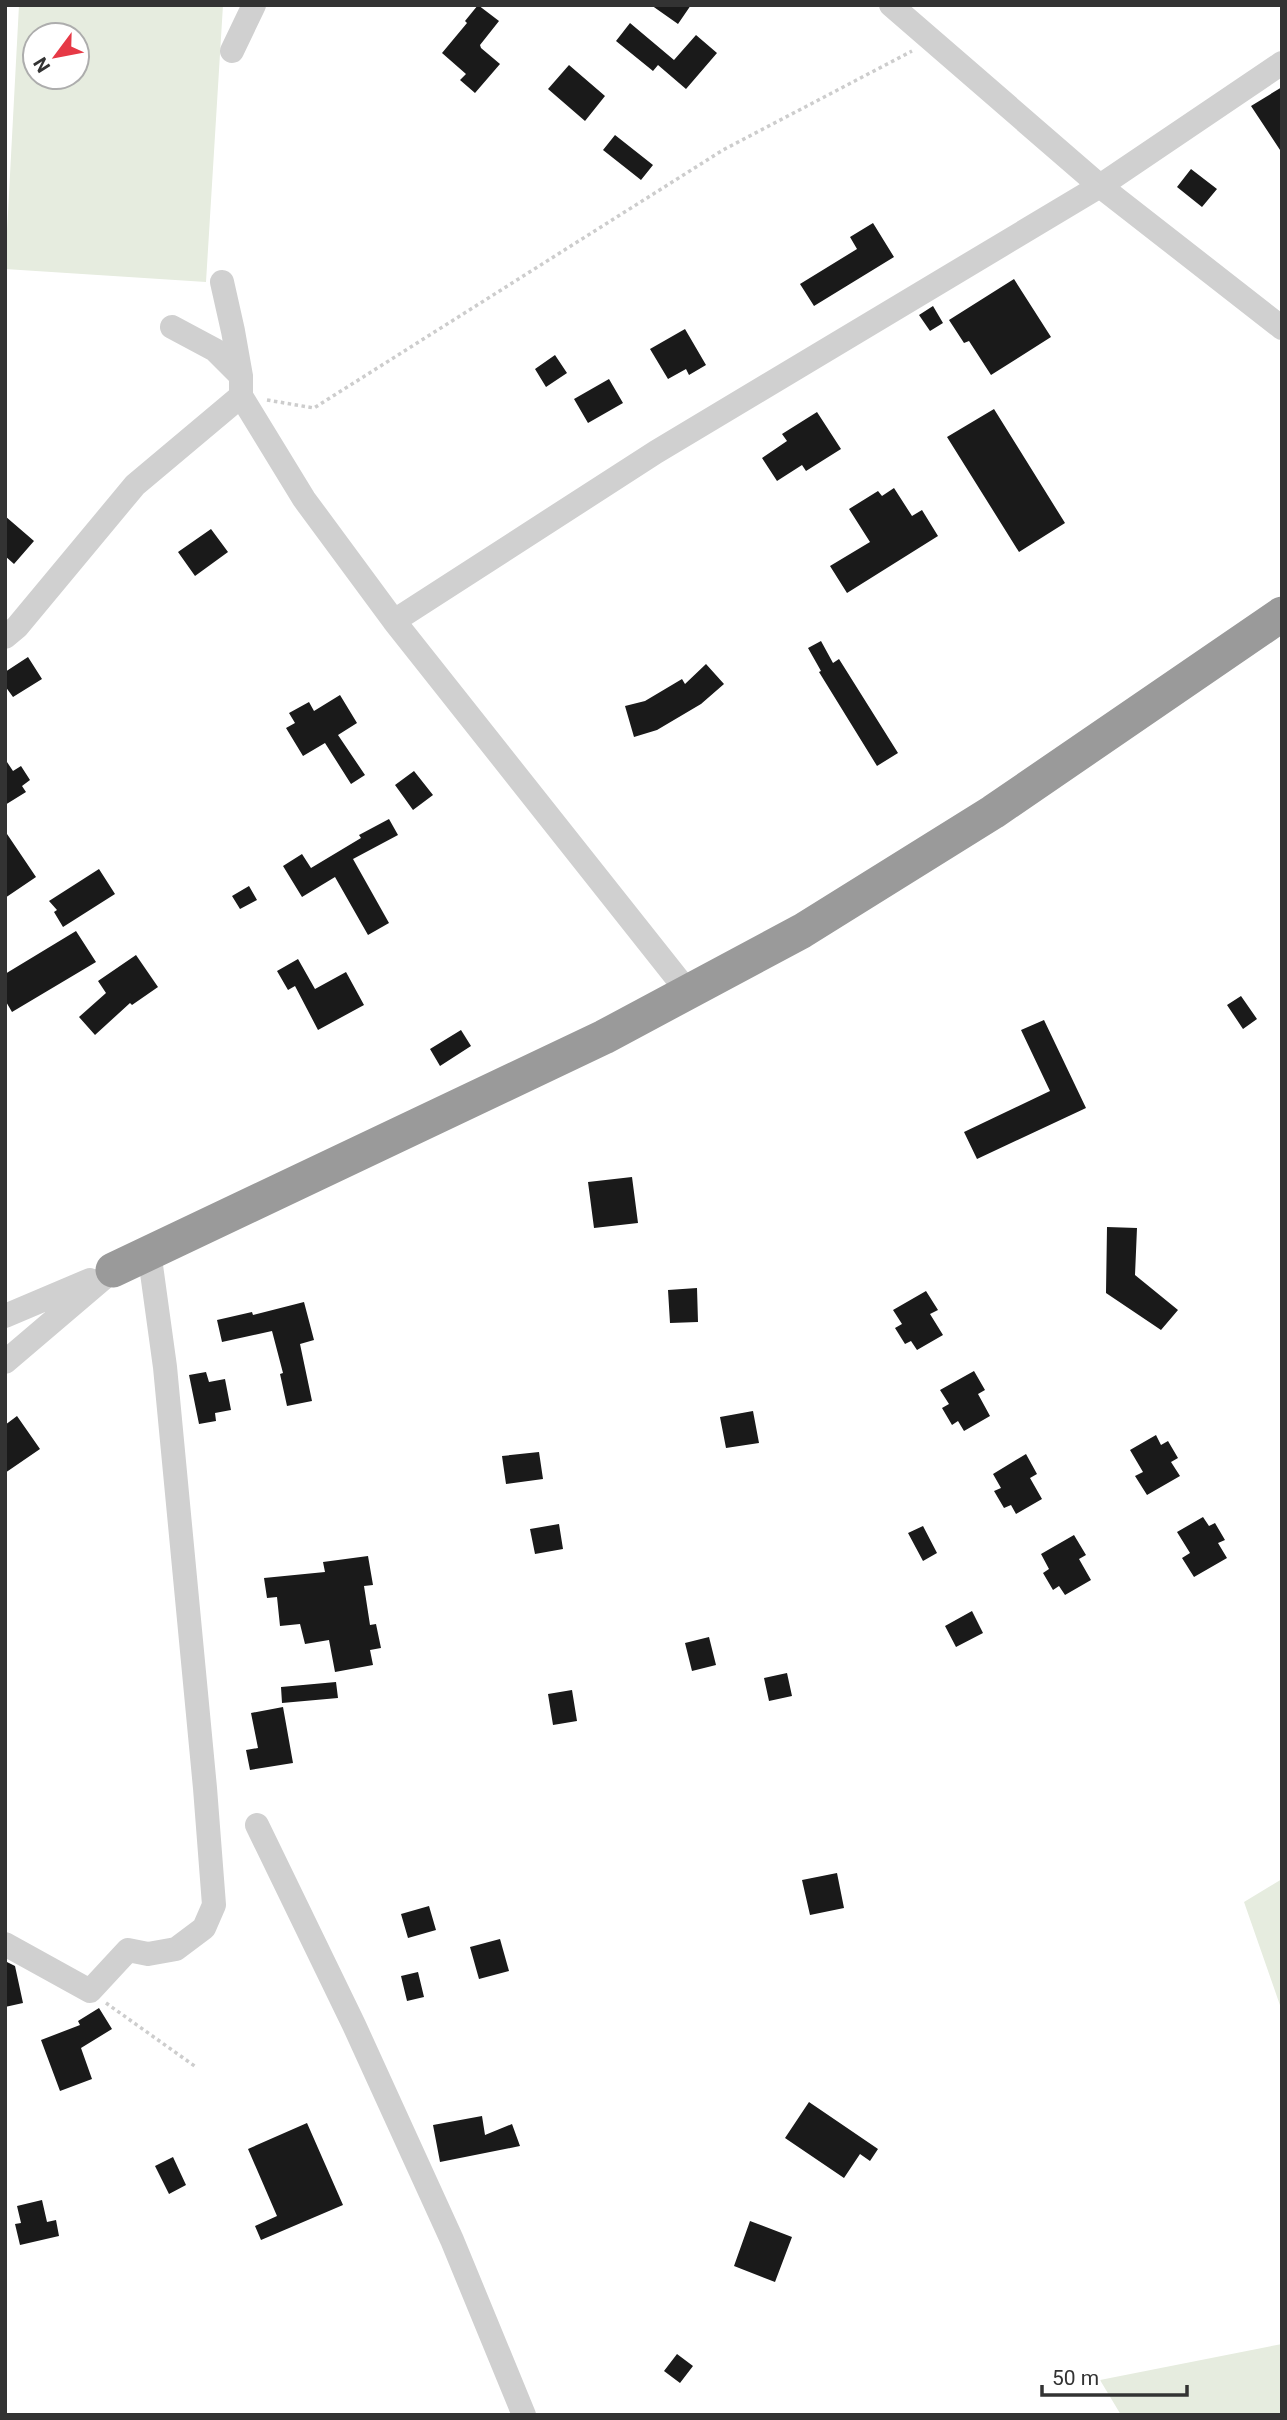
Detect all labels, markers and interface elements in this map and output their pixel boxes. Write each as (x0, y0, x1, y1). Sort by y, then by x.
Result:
north arrow (21, 21, 91, 91)
text: N (29, 53, 55, 77)
scale bar (1042, 2354, 1187, 2398)
text: 50 m (1052, 2366, 1099, 2390)

